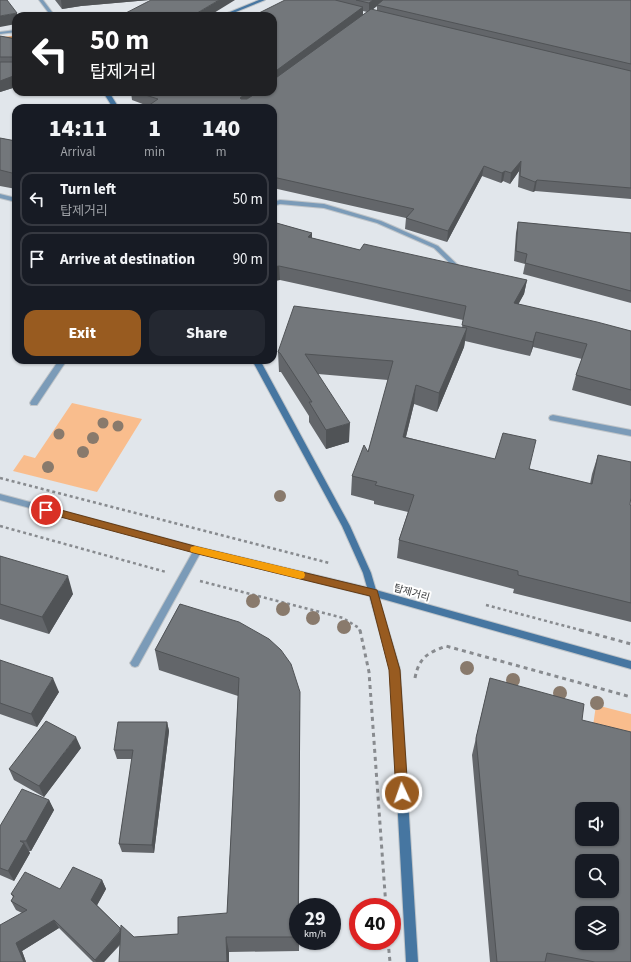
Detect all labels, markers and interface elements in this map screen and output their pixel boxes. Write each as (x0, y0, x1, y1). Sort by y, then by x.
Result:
text: 50 m (90, 20, 149, 60)
icon: left (24, 28, 76, 80)
text: 탑제거리 (90, 60, 156, 85)
text: 14:11 (49, 111, 107, 146)
text: 1 (148, 111, 161, 146)
text: 140 (202, 111, 240, 146)
text: Arrival (61, 143, 96, 161)
text: min (144, 143, 165, 161)
text: m (216, 143, 226, 161)
text: Turn left (60, 179, 116, 200)
icon: left (26, 188, 48, 210)
text: 50 m (233, 189, 263, 210)
text: 탑제거리 (60, 202, 108, 220)
icon: arrive (26, 248, 48, 270)
text: Arrive at destination (60, 249, 195, 270)
text: 90 m (233, 249, 263, 270)
button: Exit (24, 310, 141, 356)
button: Share (149, 310, 265, 356)
pin (29, 493, 63, 527)
icon: arrive (35, 499, 57, 521)
street label: 탑제거리 (392, 581, 431, 605)
position arrow (381, 772, 423, 814)
map controls (575, 802, 619, 950)
button: sound (575, 802, 619, 846)
button: search (575, 854, 619, 898)
speed limit sign: 40 (349, 898, 401, 950)
text: 29 (304, 905, 326, 933)
button: layers (575, 906, 619, 950)
text: km/h (304, 927, 326, 941)

